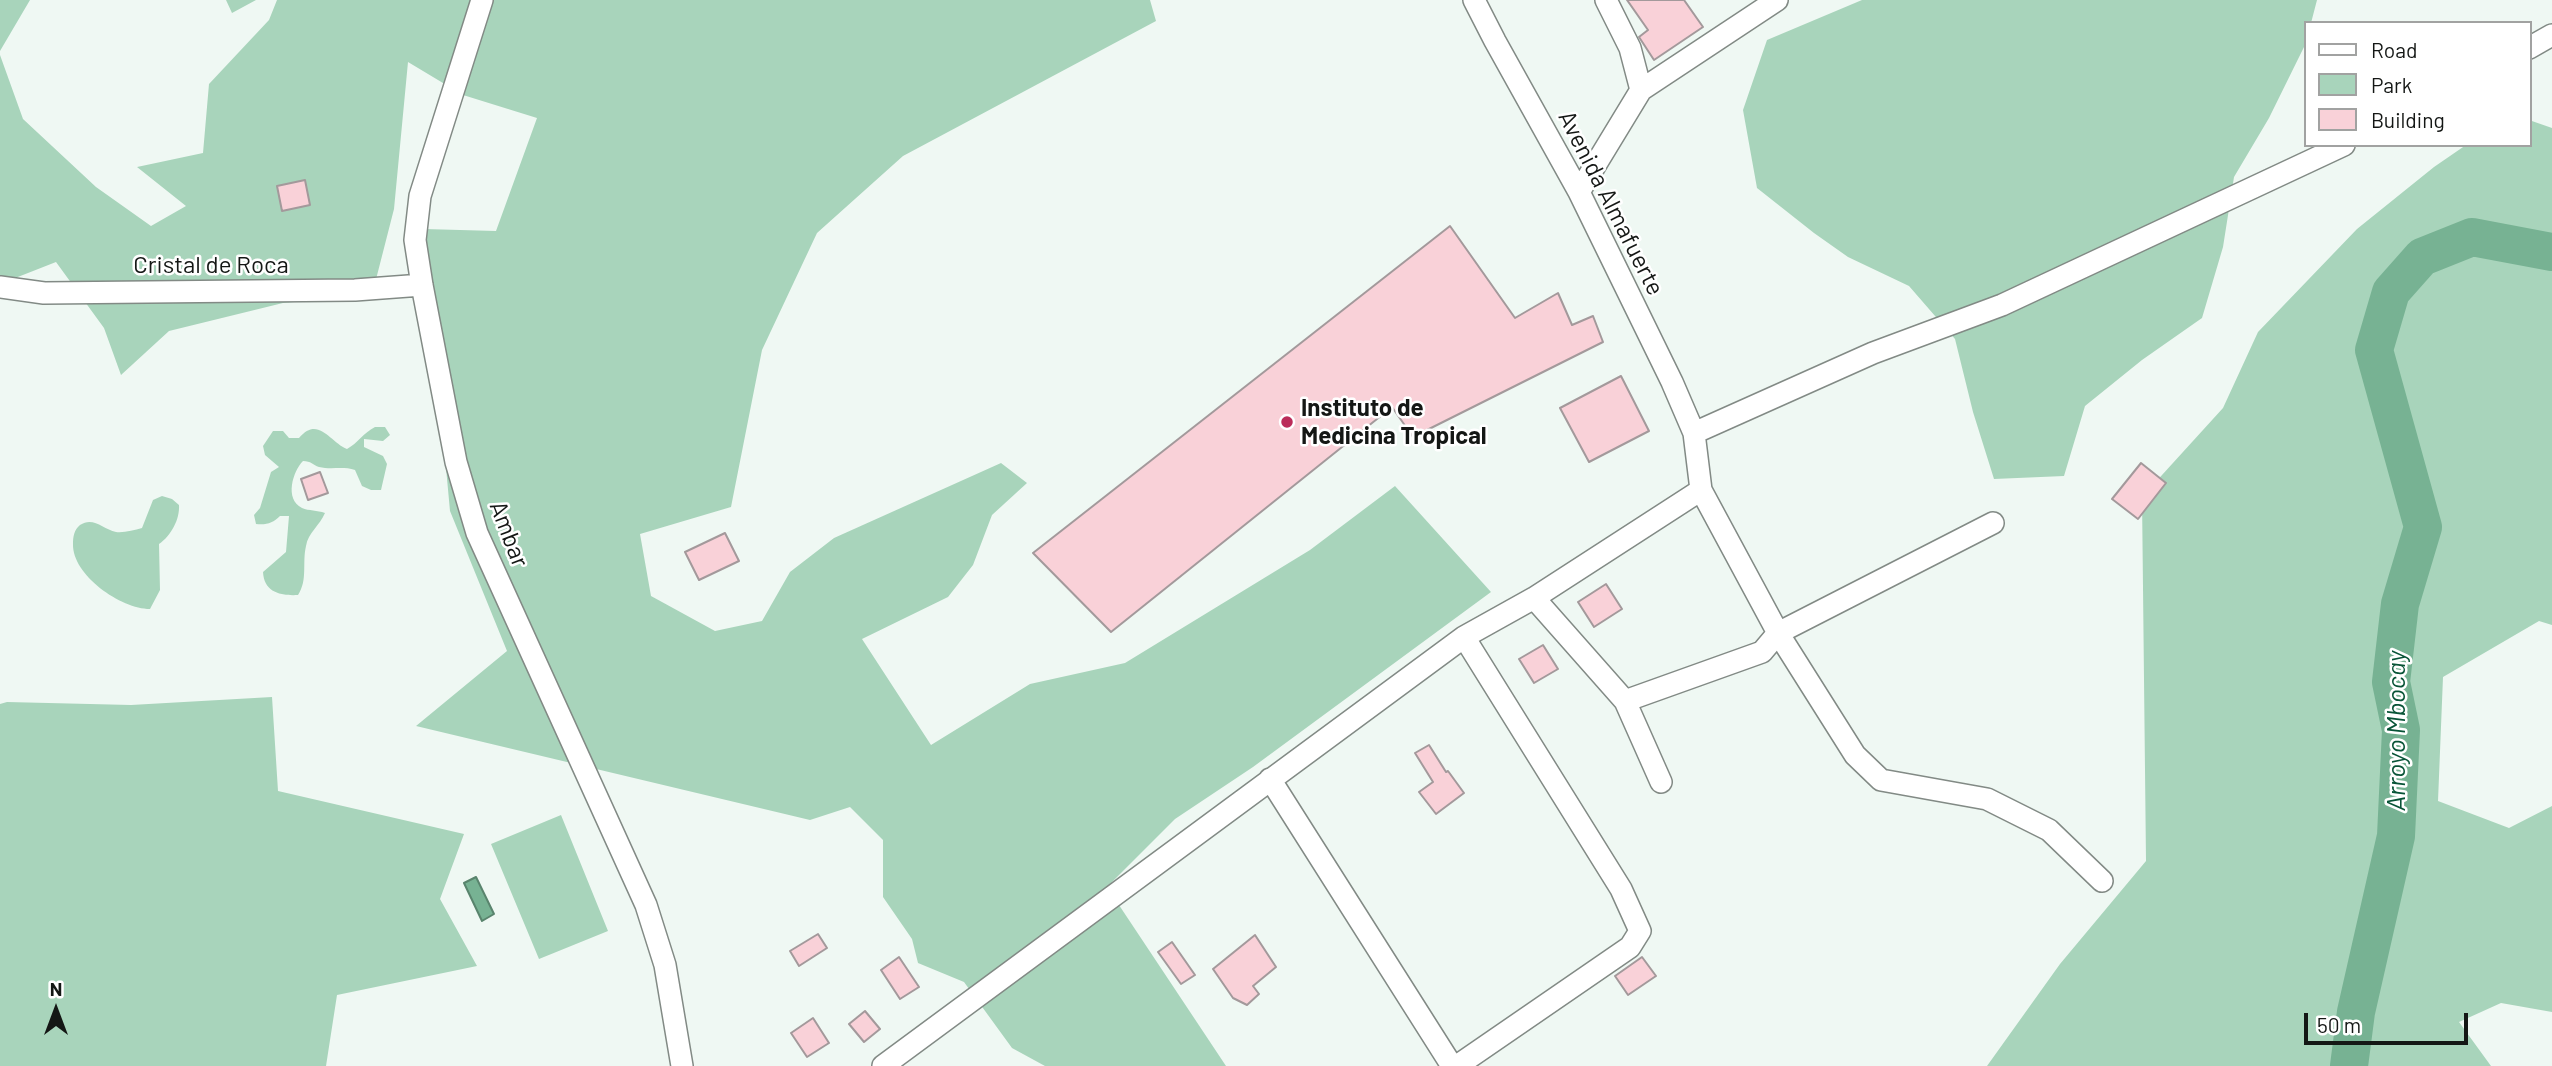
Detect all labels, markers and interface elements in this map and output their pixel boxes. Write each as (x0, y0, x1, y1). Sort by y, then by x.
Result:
legend (2304, 21, 2531, 147)
text: Road (2371, 37, 2417, 62)
text: Park (2371, 72, 2412, 97)
street label: Avenida Almafuerte (1552, 106, 1670, 300)
text: Building (2371, 107, 2445, 132)
street label: Cristal de Roca (133, 251, 289, 279)
place label: Instituto de Medicina Tropical (1301, 394, 1487, 450)
marker: Instituto de Medicina Tropical (1279, 414, 1295, 430)
street label: Ambar (483, 497, 535, 571)
water label: Arroyo Mbocay (2380, 651, 2412, 811)
north arrow (21, 975, 91, 1045)
text: N (50, 977, 62, 1000)
scale bar (2307, 1000, 2472, 1044)
text: 50 m (2317, 1012, 2361, 1037)

